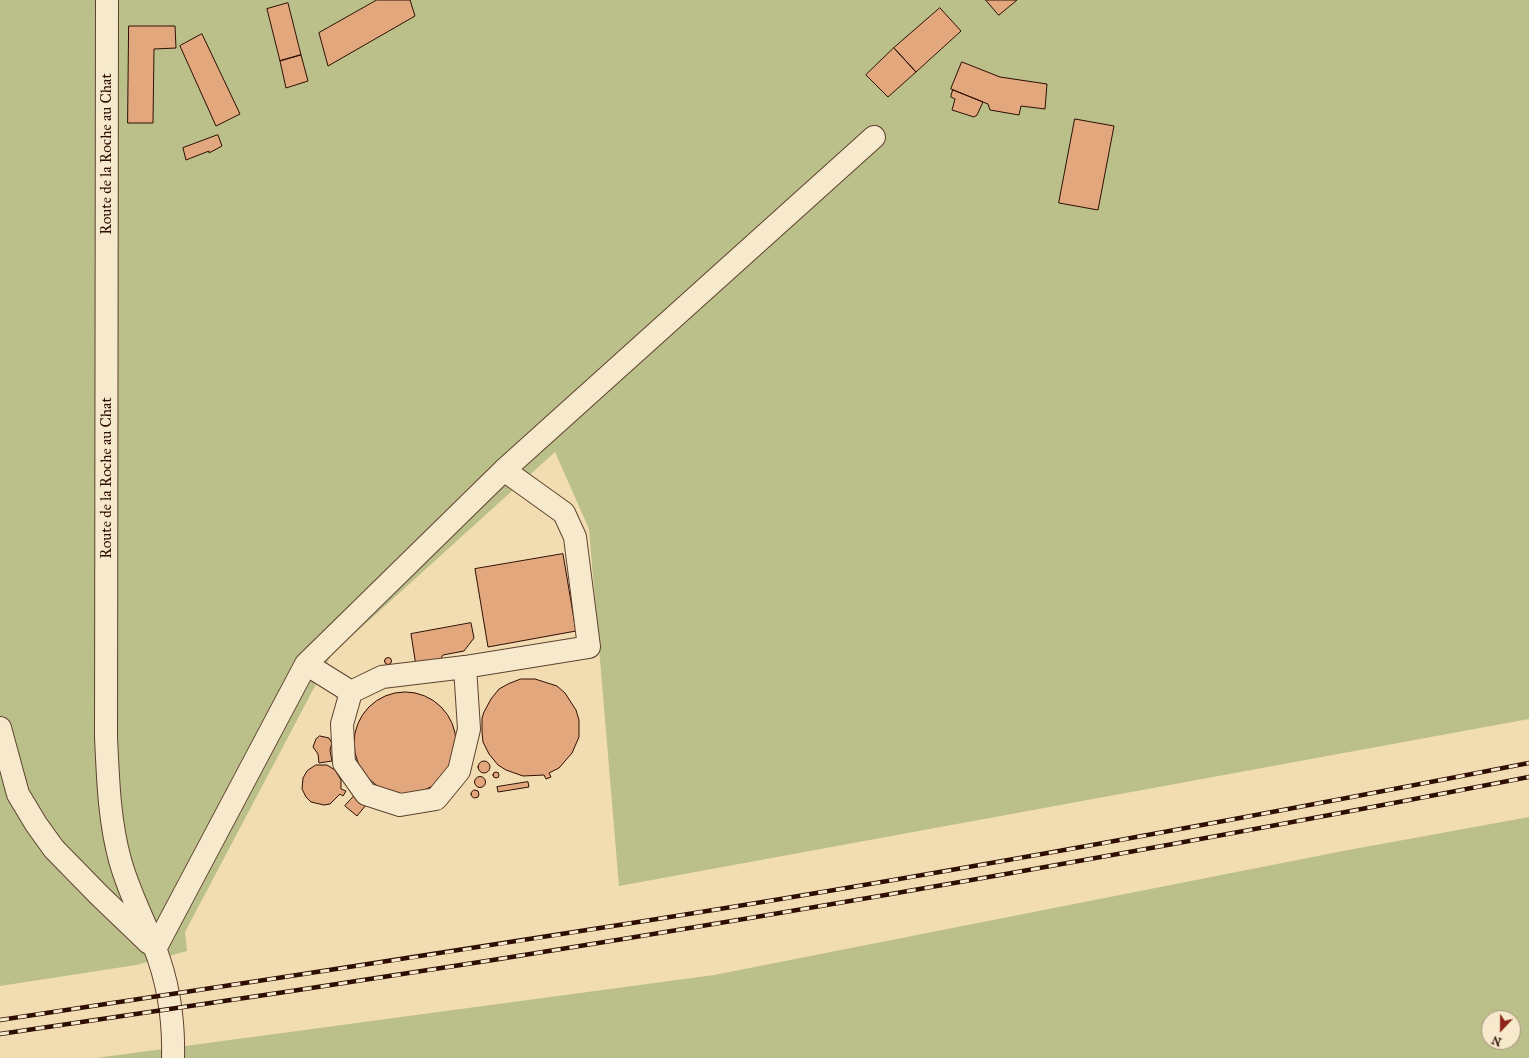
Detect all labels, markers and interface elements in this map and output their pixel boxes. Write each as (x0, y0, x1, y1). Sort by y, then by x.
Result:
street label: Route de la Roche au Chat (98, 73, 116, 235)
street label: Route de la Roche au Chat (98, 397, 116, 559)
north arrow (1481, 1010, 1521, 1050)
text: N (1490, 1033, 1503, 1048)

